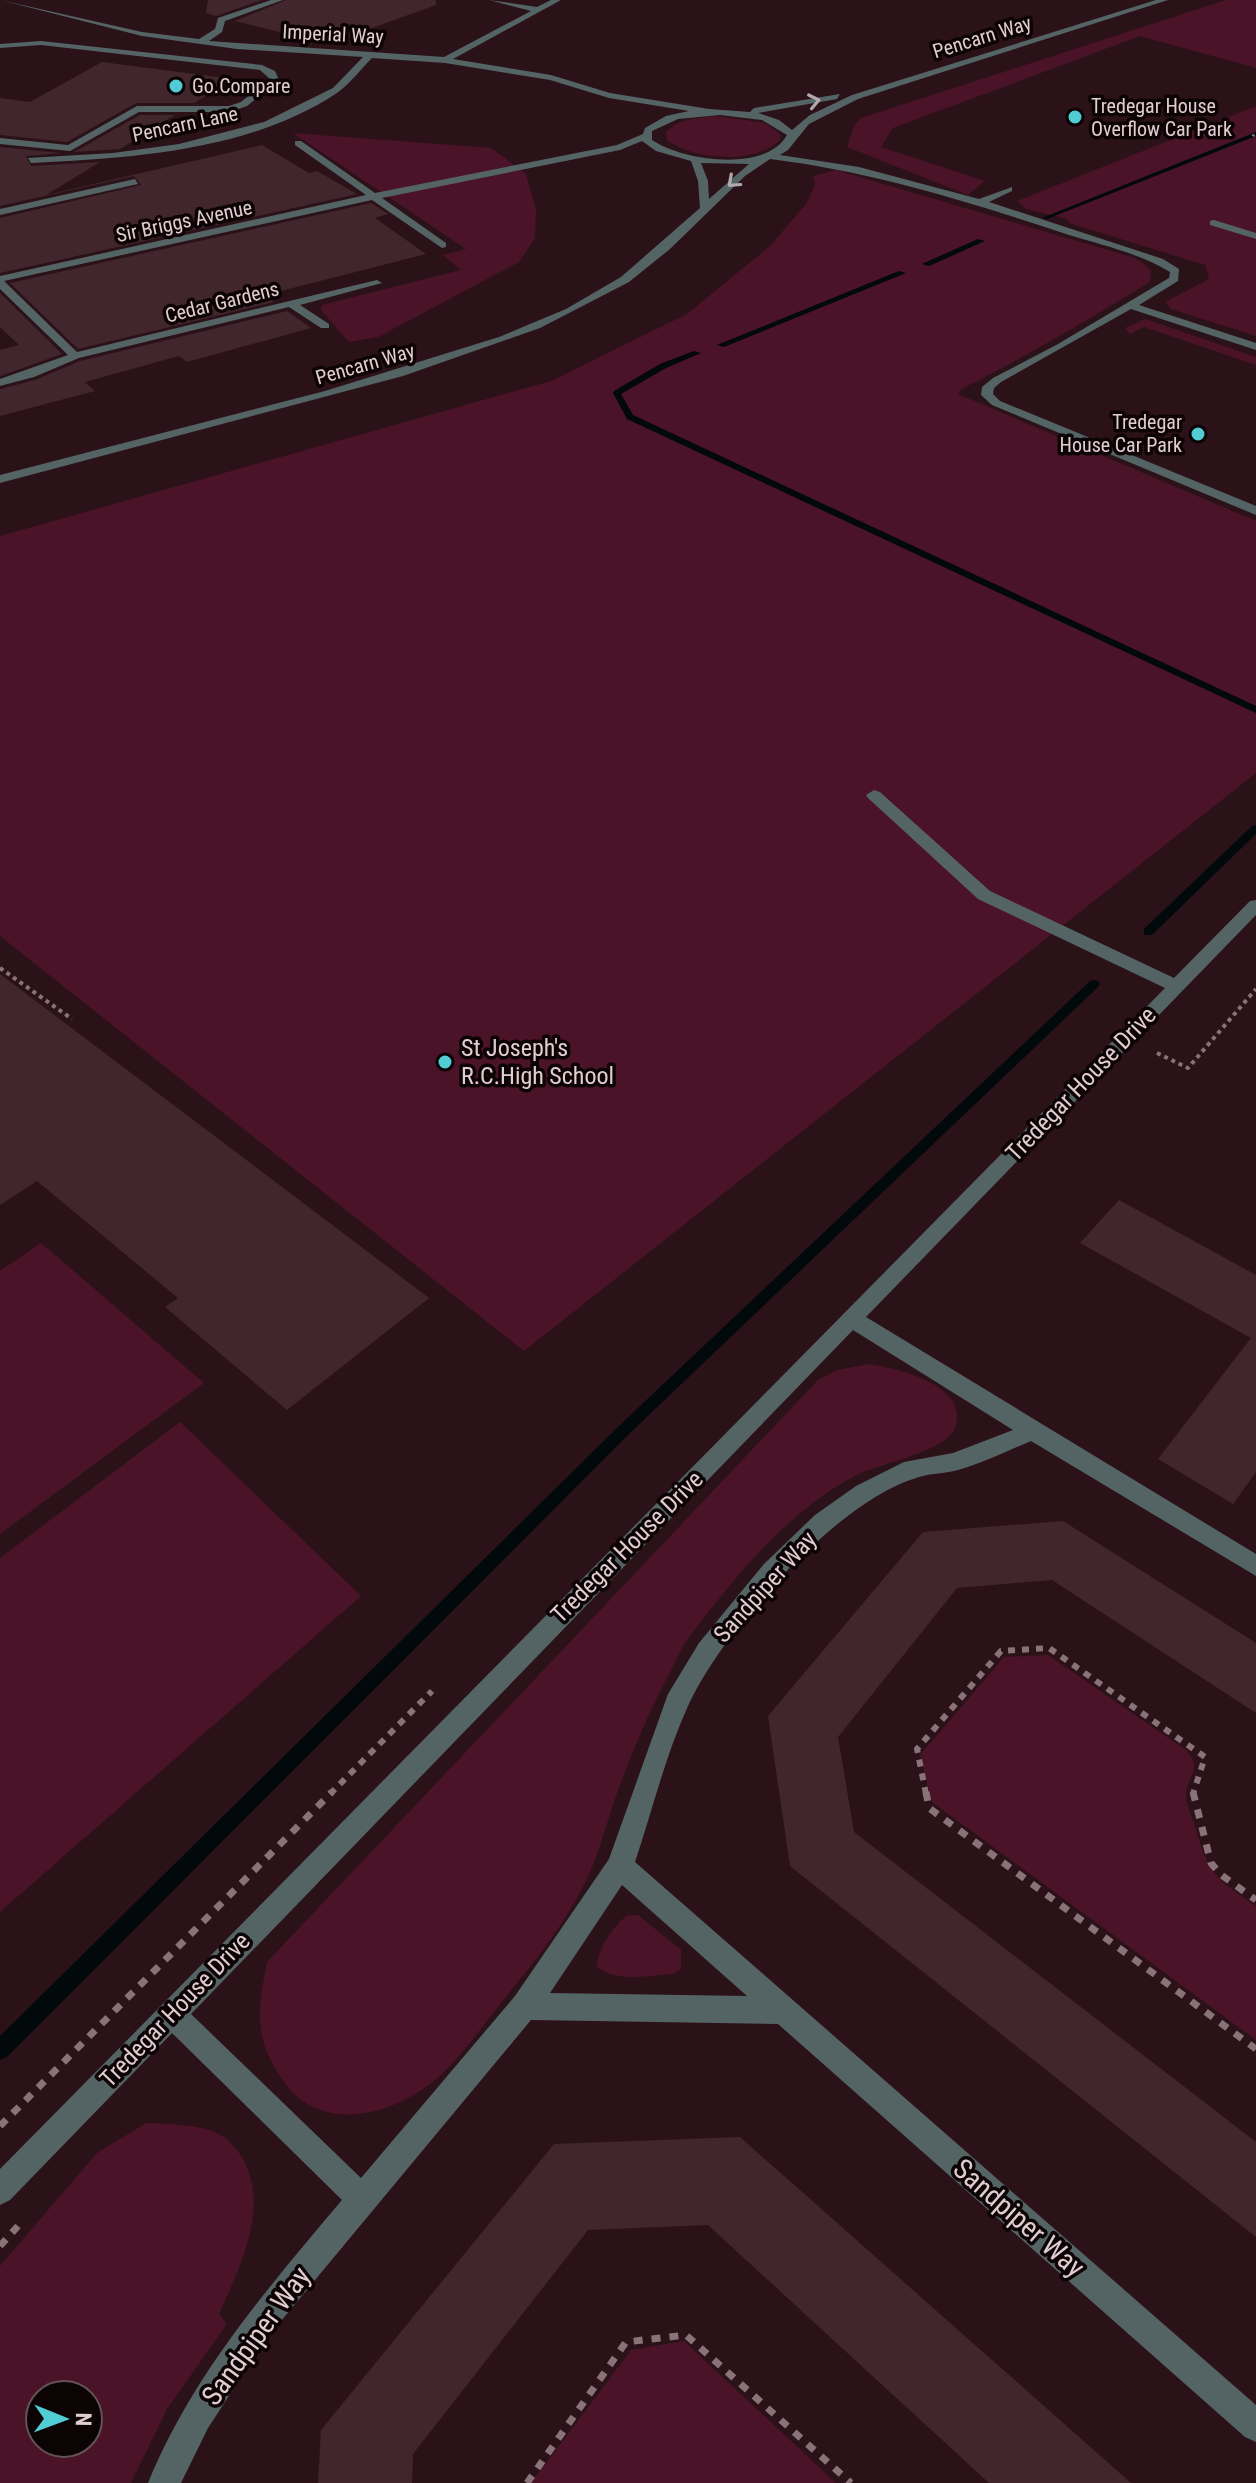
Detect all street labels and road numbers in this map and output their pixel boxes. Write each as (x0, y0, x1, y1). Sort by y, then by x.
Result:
street label: Pencarn Way (930, 11, 1034, 63)
street label: Imperial Way (282, 19, 384, 49)
street label: Pencarn Lane (130, 101, 240, 147)
street label: Sir Briggs Avenue (114, 195, 254, 247)
street label: Cedar Gardens (163, 276, 281, 328)
street label: Pencarn Way (313, 338, 417, 390)
street label: Tredegar House Drive (1000, 1001, 1162, 1167)
street label: Tredegar House Drive (545, 1465, 709, 1629)
street label: Sandpiper Way (708, 1526, 822, 1648)
street label: Tredegar House Drive (94, 1927, 256, 2093)
street label: Sandpiper Way (947, 2152, 1092, 2284)
street label: Sandpiper Way (195, 2260, 318, 2412)

